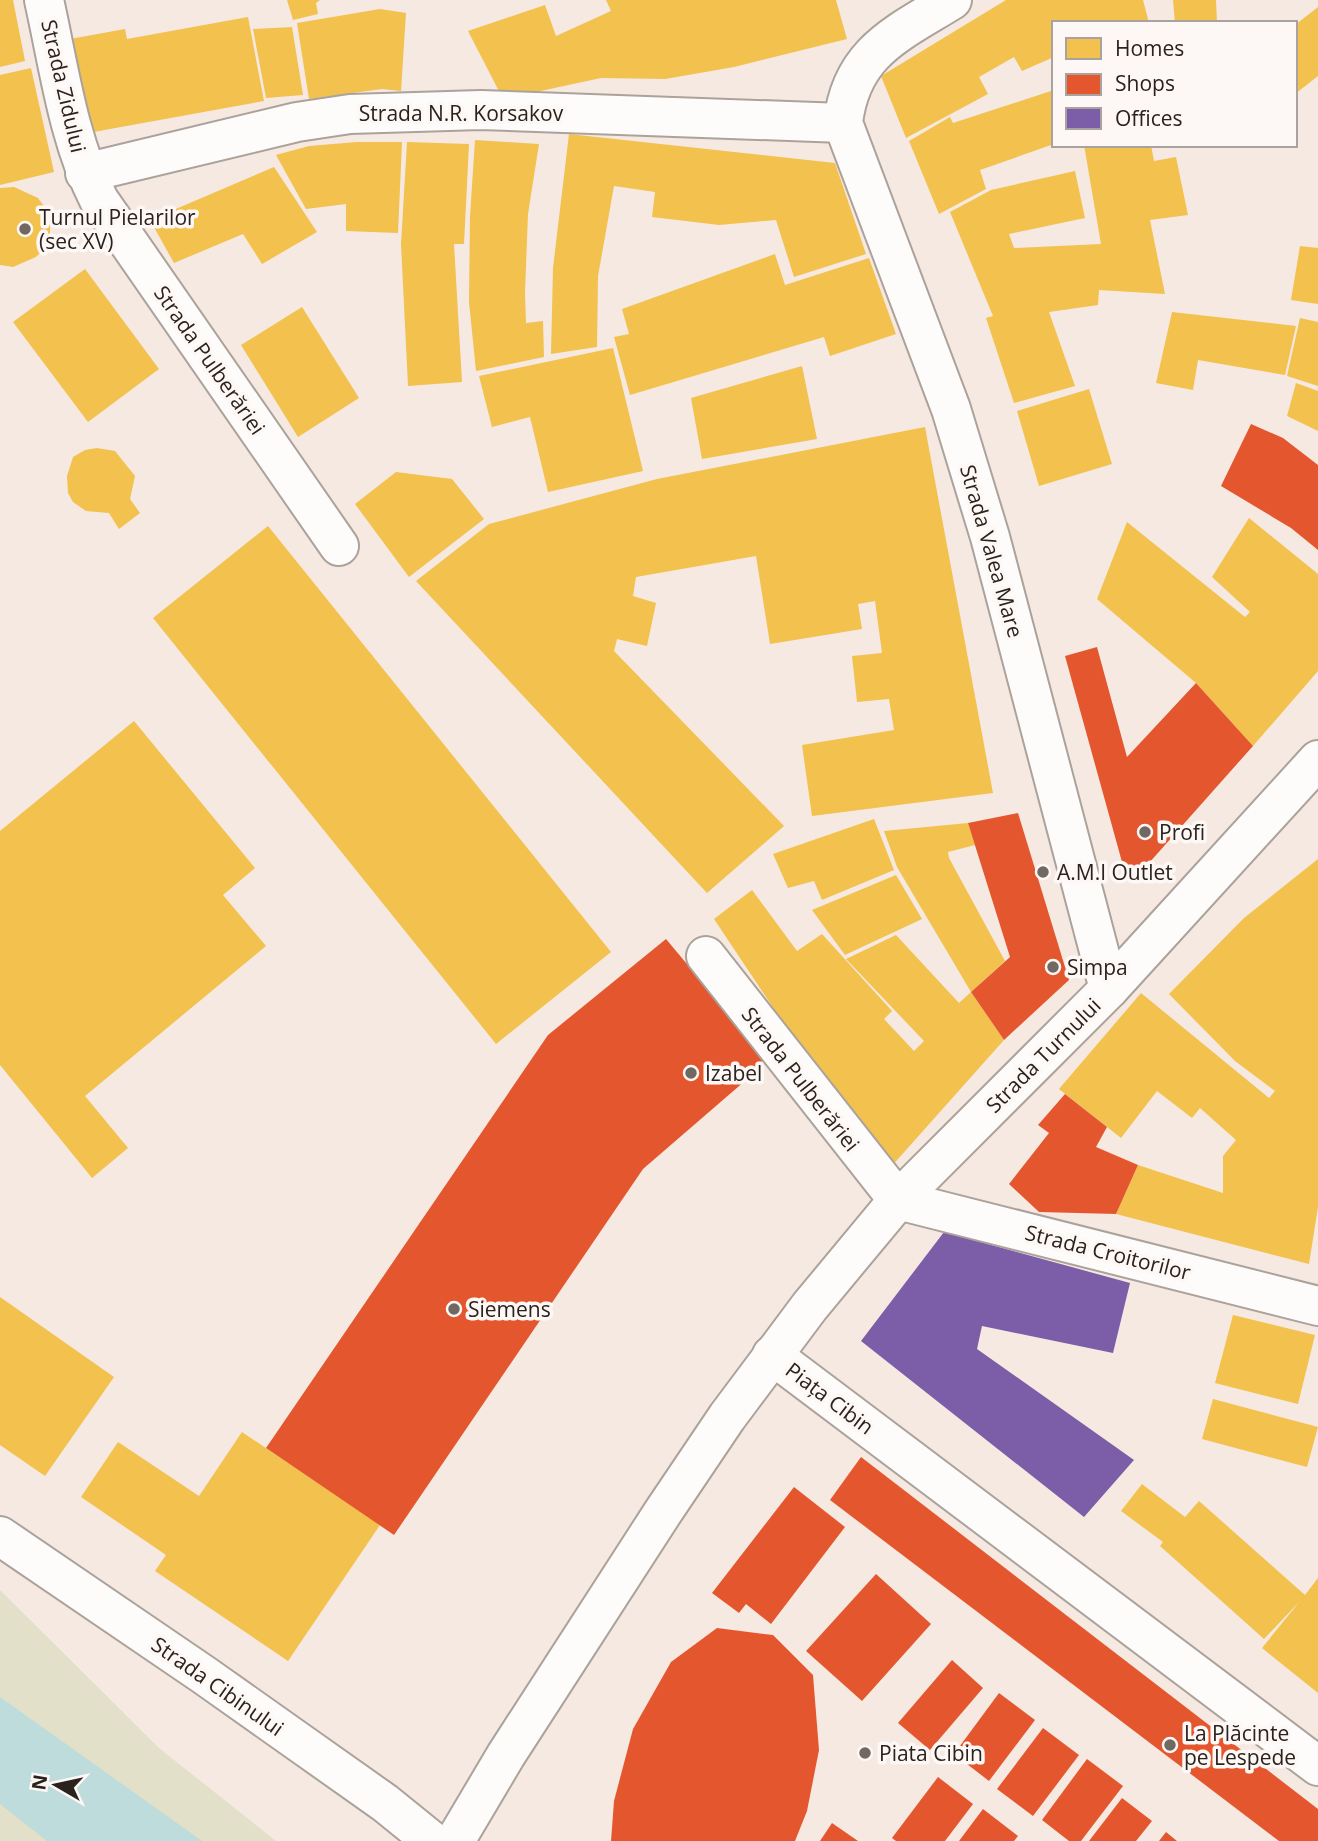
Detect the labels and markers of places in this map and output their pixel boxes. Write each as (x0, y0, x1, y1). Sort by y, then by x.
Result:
place label: Turnul Pielarilor (sec XV) (39, 203, 196, 255)
marker: Turnul Pielarilor (sec XV) (17, 221, 33, 237)
place label: Profi (1159, 818, 1205, 846)
marker: Profi (1137, 824, 1153, 840)
place label: A.M.I Outlet (1057, 858, 1173, 886)
marker: A.M.I Outlet (1035, 864, 1051, 880)
place label: Simpa (1067, 953, 1128, 981)
marker: Simpa (1045, 959, 1061, 975)
place label: Izabel (705, 1059, 762, 1087)
marker: Izabel (683, 1065, 699, 1081)
place label: Siemens (468, 1295, 551, 1323)
marker: Siemens (446, 1301, 462, 1317)
place label: La Plăcinte pe Lespede (1184, 1719, 1296, 1771)
marker: La Plăcinte pe Lespede (1162, 1737, 1178, 1753)
place label: Piata Cibin (879, 1739, 983, 1767)
marker: Piata Cibin (857, 1745, 873, 1761)

